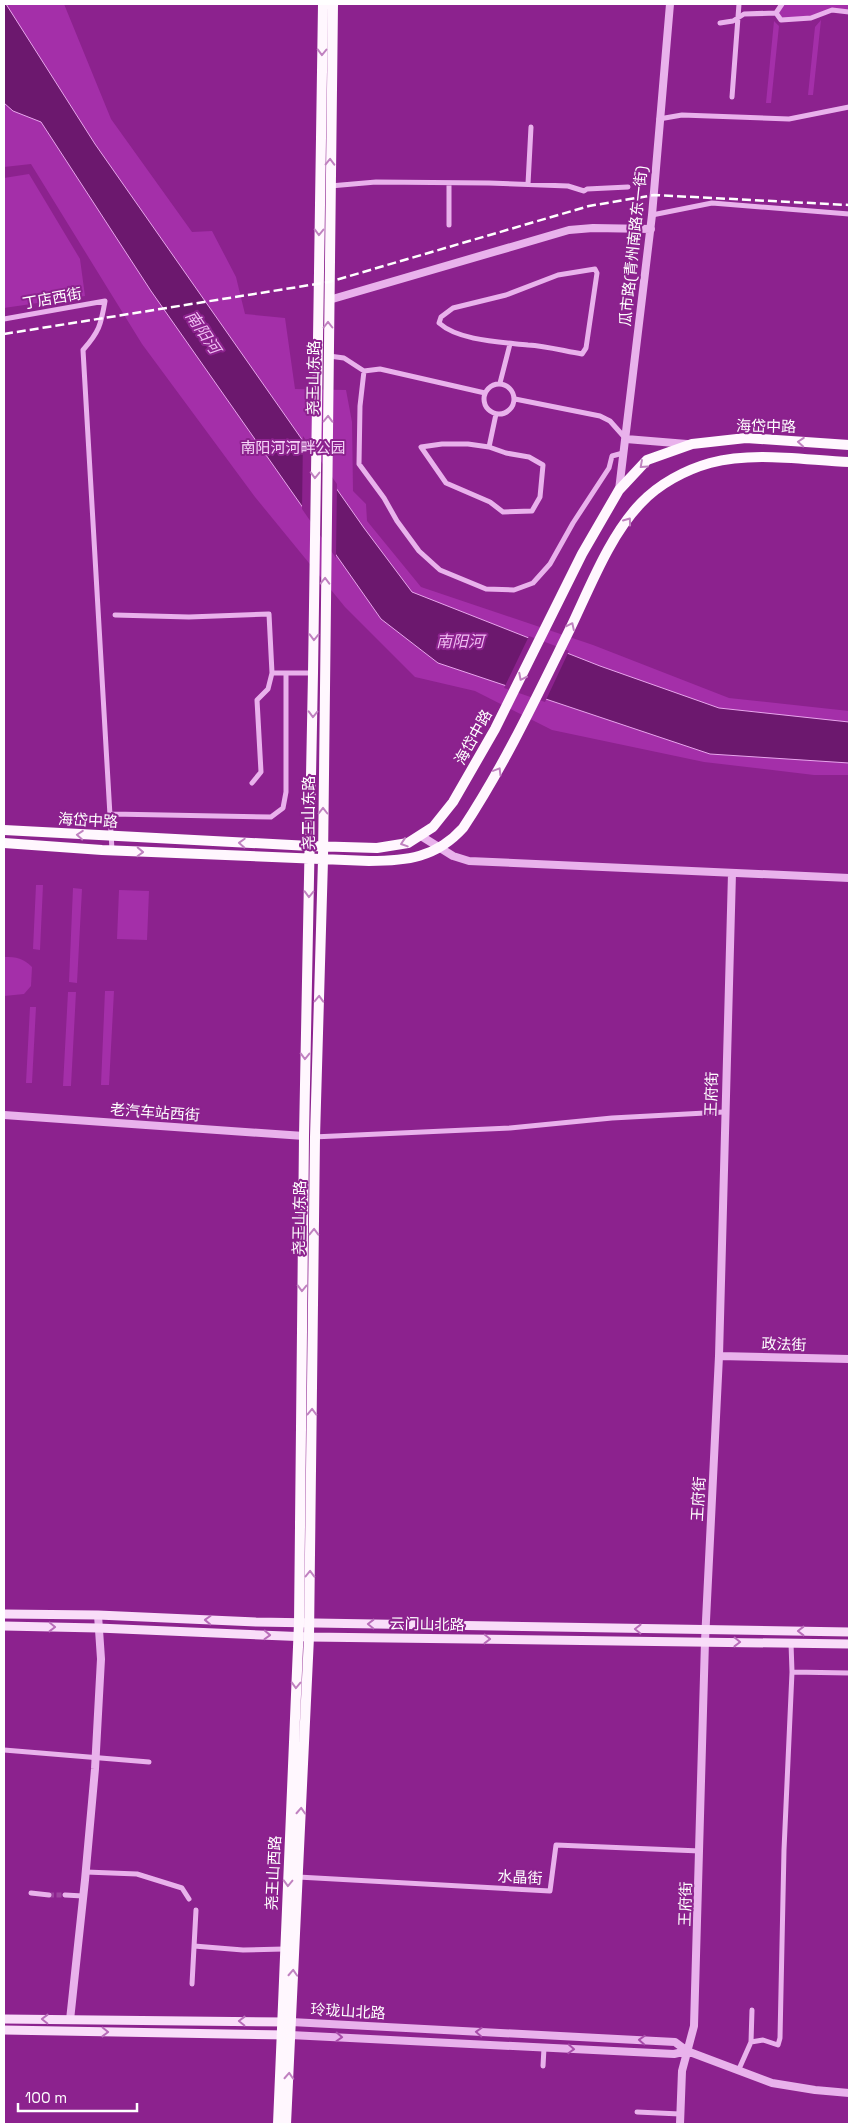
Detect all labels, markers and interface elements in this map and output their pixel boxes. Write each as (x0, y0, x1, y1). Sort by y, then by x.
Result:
one-way arrow (317, 49, 327, 57)
one-way arrow (325, 158, 335, 166)
street label: 瓜市路(青州南路东一街) (615, 165, 652, 327)
one-way arrow (313, 229, 324, 237)
street label: 丁店西街 (21, 283, 83, 313)
water label: 南阳河 (181, 306, 227, 360)
one-way arrow (323, 320, 333, 328)
street label: 尧王山东路 (303, 340, 323, 416)
one-way arrow (322, 414, 333, 422)
street label: 海岱中路 (736, 416, 796, 436)
one-way arrow (796, 436, 804, 447)
park label: 南阳河河畔公园 (240, 438, 346, 457)
one-way arrow (640, 459, 649, 468)
one-way arrow (310, 471, 320, 479)
one-way arrow (622, 517, 631, 527)
one-way arrow (320, 577, 330, 584)
one-way arrow (565, 622, 575, 631)
water label: 南阳河 (436, 631, 487, 652)
one-way arrow (308, 633, 319, 641)
one-way arrow (518, 671, 528, 680)
street label: 海岱中路 (450, 706, 496, 768)
one-way arrow (308, 710, 318, 718)
one-way arrow (491, 767, 501, 776)
street label: 尧王山东路 (299, 775, 318, 851)
one-way arrow (318, 807, 328, 814)
street label: 海岱中路 (58, 809, 118, 831)
one-way arrow (75, 830, 83, 841)
one-way arrow (238, 838, 246, 849)
one-way arrow (400, 838, 408, 848)
one-way arrow (136, 847, 144, 857)
one-way arrow (304, 890, 314, 898)
one-way arrow (314, 995, 324, 1003)
one-way arrow (300, 1052, 310, 1060)
street label: 王府街 (701, 1071, 721, 1117)
street label: 老汽车站西街 (109, 1099, 201, 1125)
street label: 尧王山东路 (289, 1180, 309, 1256)
one-way arrow (309, 1228, 319, 1236)
one-way arrow (297, 1285, 307, 1293)
street label: 政法街 (761, 1334, 807, 1354)
one-way arrow (307, 1408, 317, 1416)
street label: 王府街 (687, 1476, 709, 1522)
one-way arrow (305, 1570, 315, 1578)
street label: 云门山北路 (389, 1614, 465, 1634)
one-way arrow (204, 1615, 212, 1626)
one-way arrow (366, 1619, 374, 1630)
one-way arrow (49, 1622, 57, 1632)
one-way arrow (634, 1624, 642, 1635)
one-way arrow (796, 1626, 804, 1636)
one-way arrow (264, 1630, 272, 1641)
one-way arrow (484, 1634, 491, 1644)
one-way arrow (734, 1637, 741, 1647)
one-way arrow (291, 1681, 302, 1689)
one-way arrow (295, 1806, 306, 1814)
street label: 尧王山西路 (262, 1835, 284, 1911)
street label: 水晶街 (497, 1866, 543, 1888)
one-way arrow (282, 1879, 293, 1887)
street label: 王府街 (675, 1881, 695, 1927)
one-way arrow (288, 1969, 299, 1977)
street label: 玲珑山北路 (310, 2000, 386, 2022)
one-way arrow (40, 2014, 48, 2024)
one-way arrow (238, 2016, 246, 2026)
one-way arrow (475, 2026, 483, 2037)
one-way arrow (102, 2027, 109, 2037)
one-way arrow (335, 2032, 343, 2043)
one-way arrow (637, 2035, 645, 2046)
one-way arrow (568, 2044, 576, 2054)
one-way arrow (283, 2071, 294, 2079)
scale bar (18, 2080, 136, 2112)
text: 100 m (25, 2088, 67, 2107)

